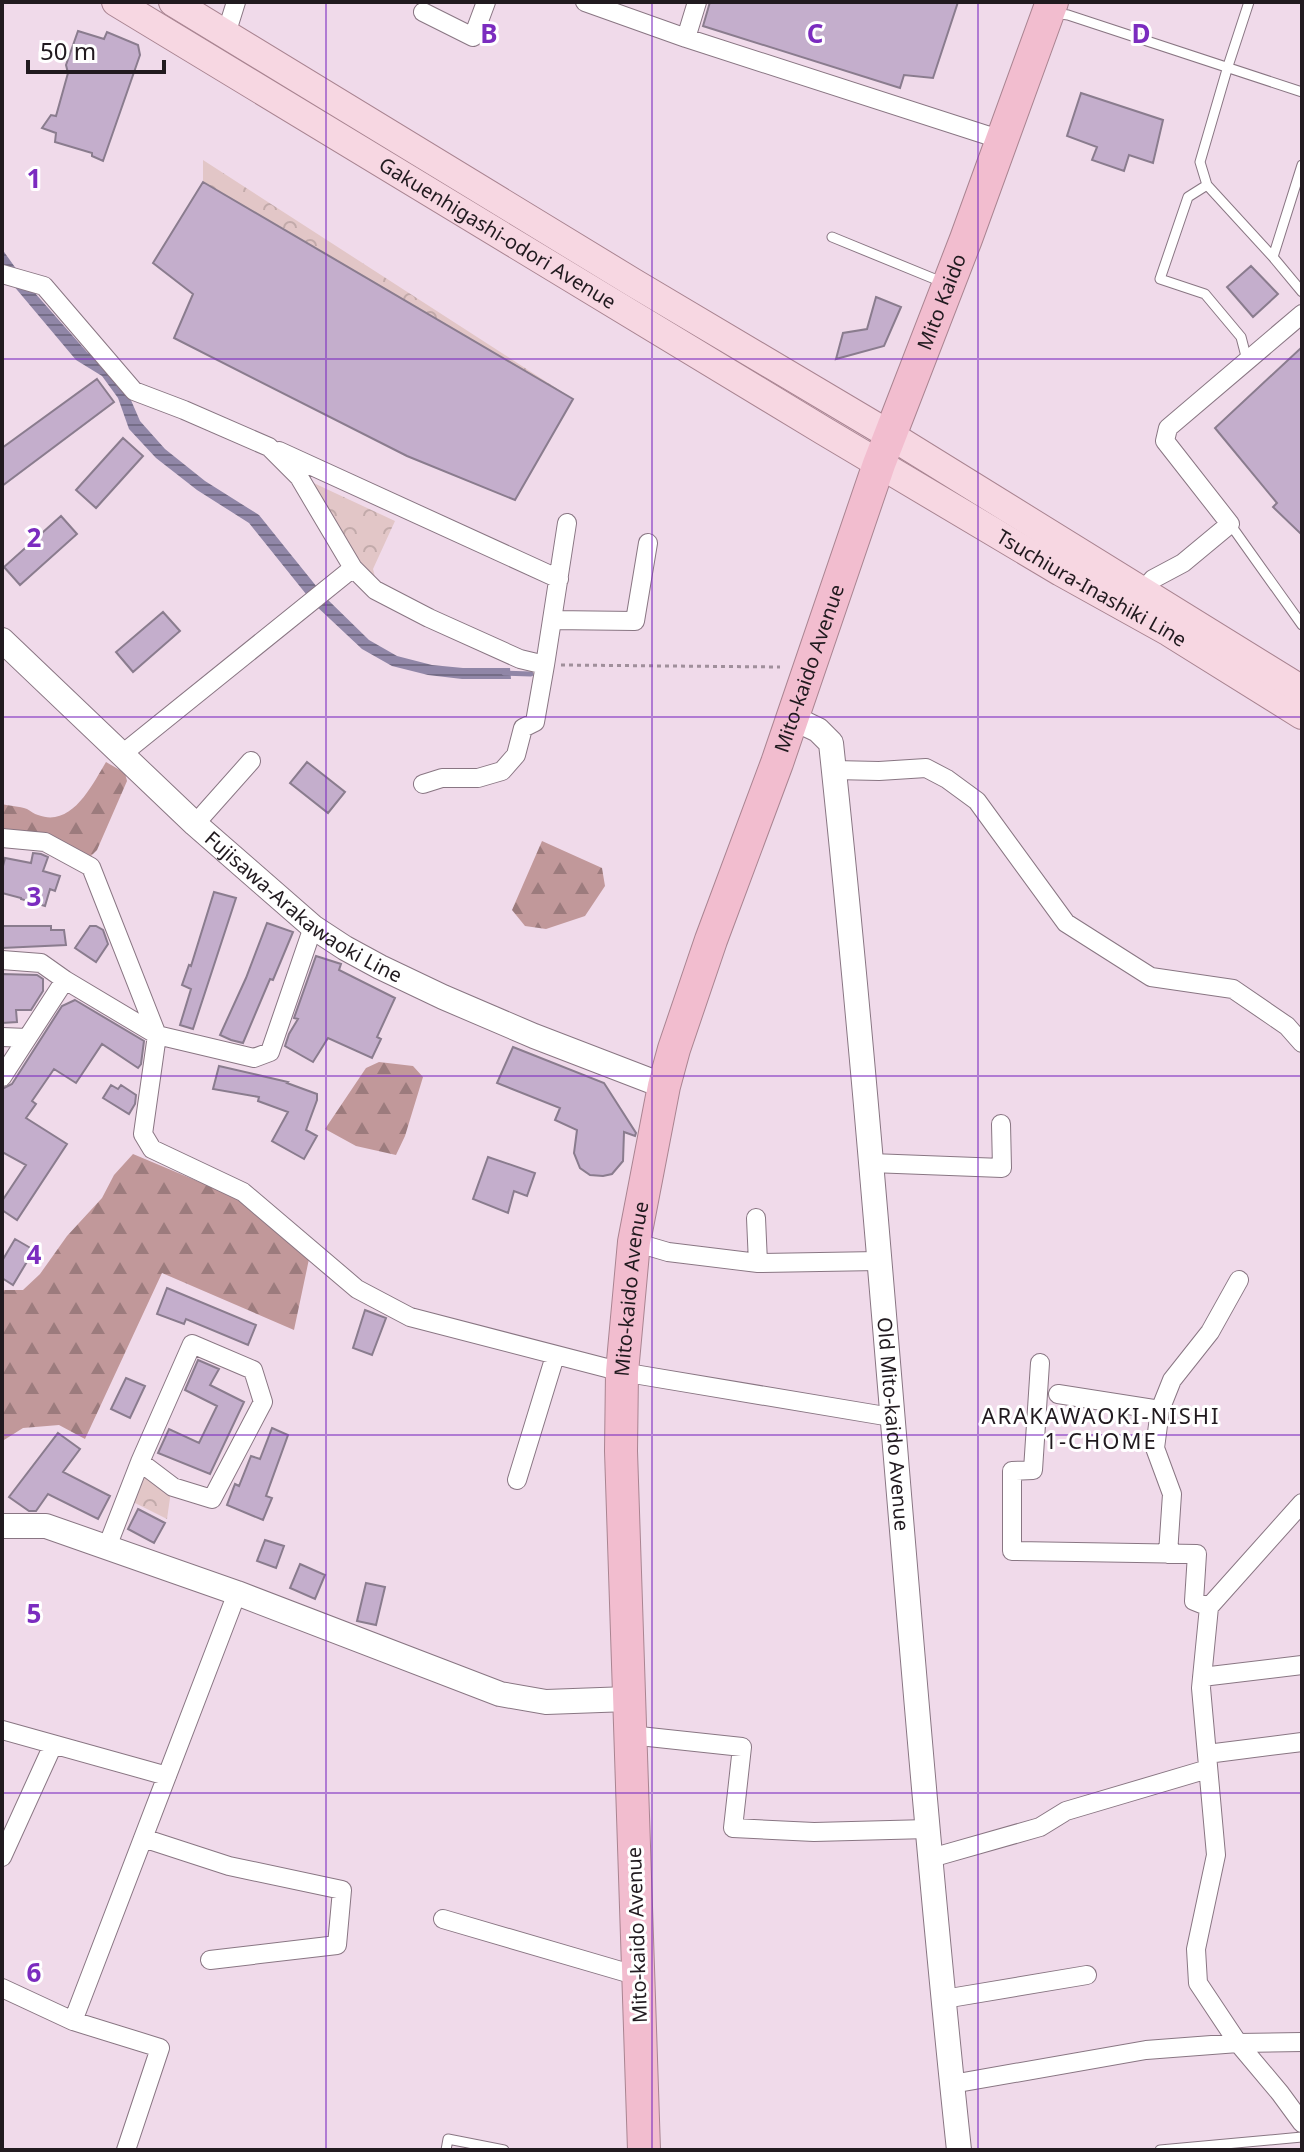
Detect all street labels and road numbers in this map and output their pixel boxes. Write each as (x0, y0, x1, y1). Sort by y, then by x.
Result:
street label: Gakuenhigashi-odori Avenue (374, 151, 621, 315)
street label: Mito Kaido (910, 250, 972, 354)
street label: Tsuchiura-Inashiki Line (992, 523, 1192, 653)
street label: Mito-kaido Avenue (768, 581, 850, 756)
street label: Fujisawa-Arakawaoki Line (199, 825, 407, 989)
street label: Mito-kaido Avenue (608, 1199, 655, 1378)
street label: Old Mito-kaido Avenue (871, 1316, 916, 1532)
street label: Mito-kaido Avenue (620, 1847, 653, 2023)

